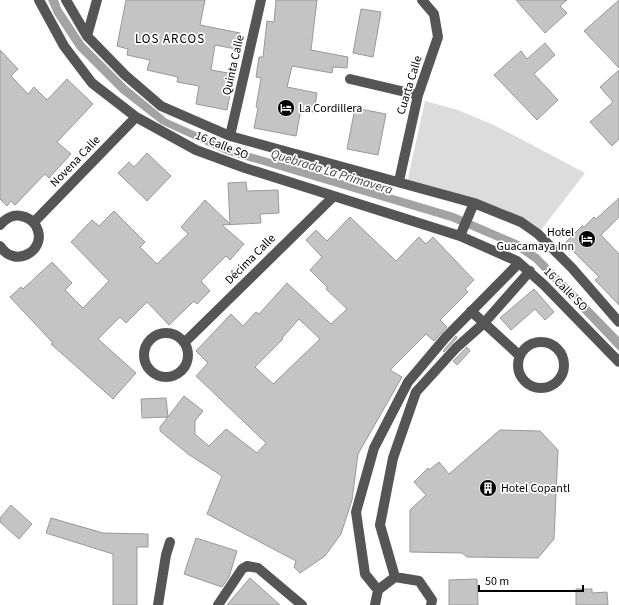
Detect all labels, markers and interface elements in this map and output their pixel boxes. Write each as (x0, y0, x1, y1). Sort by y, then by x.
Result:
district label: LOS ARCOS (135, 30, 205, 48)
street label: Quinta Calle (218, 33, 249, 97)
street label: Cuarta Calle (392, 54, 426, 117)
hotel icon: La Cordillera (276, 98, 296, 118)
place label: La Cordillera (299, 100, 362, 117)
street label: 16 Calle SO (193, 127, 251, 164)
street label: Novena Calle (46, 132, 104, 191)
water label: Quebrada La Primavera (268, 145, 395, 199)
place label: Hotel Guacamaya Inn (497, 224, 574, 255)
hotel icon: Hotel Guacamaya Inn (577, 229, 597, 249)
street label: Décima Calle (221, 230, 279, 288)
street label: 16 Calle SO (540, 264, 592, 315)
building icon: Hotel Copantl (478, 478, 498, 498)
place label: Hotel Copantl (501, 480, 570, 497)
scale bar (479, 567, 583, 593)
text: 50 m (485, 573, 509, 590)

